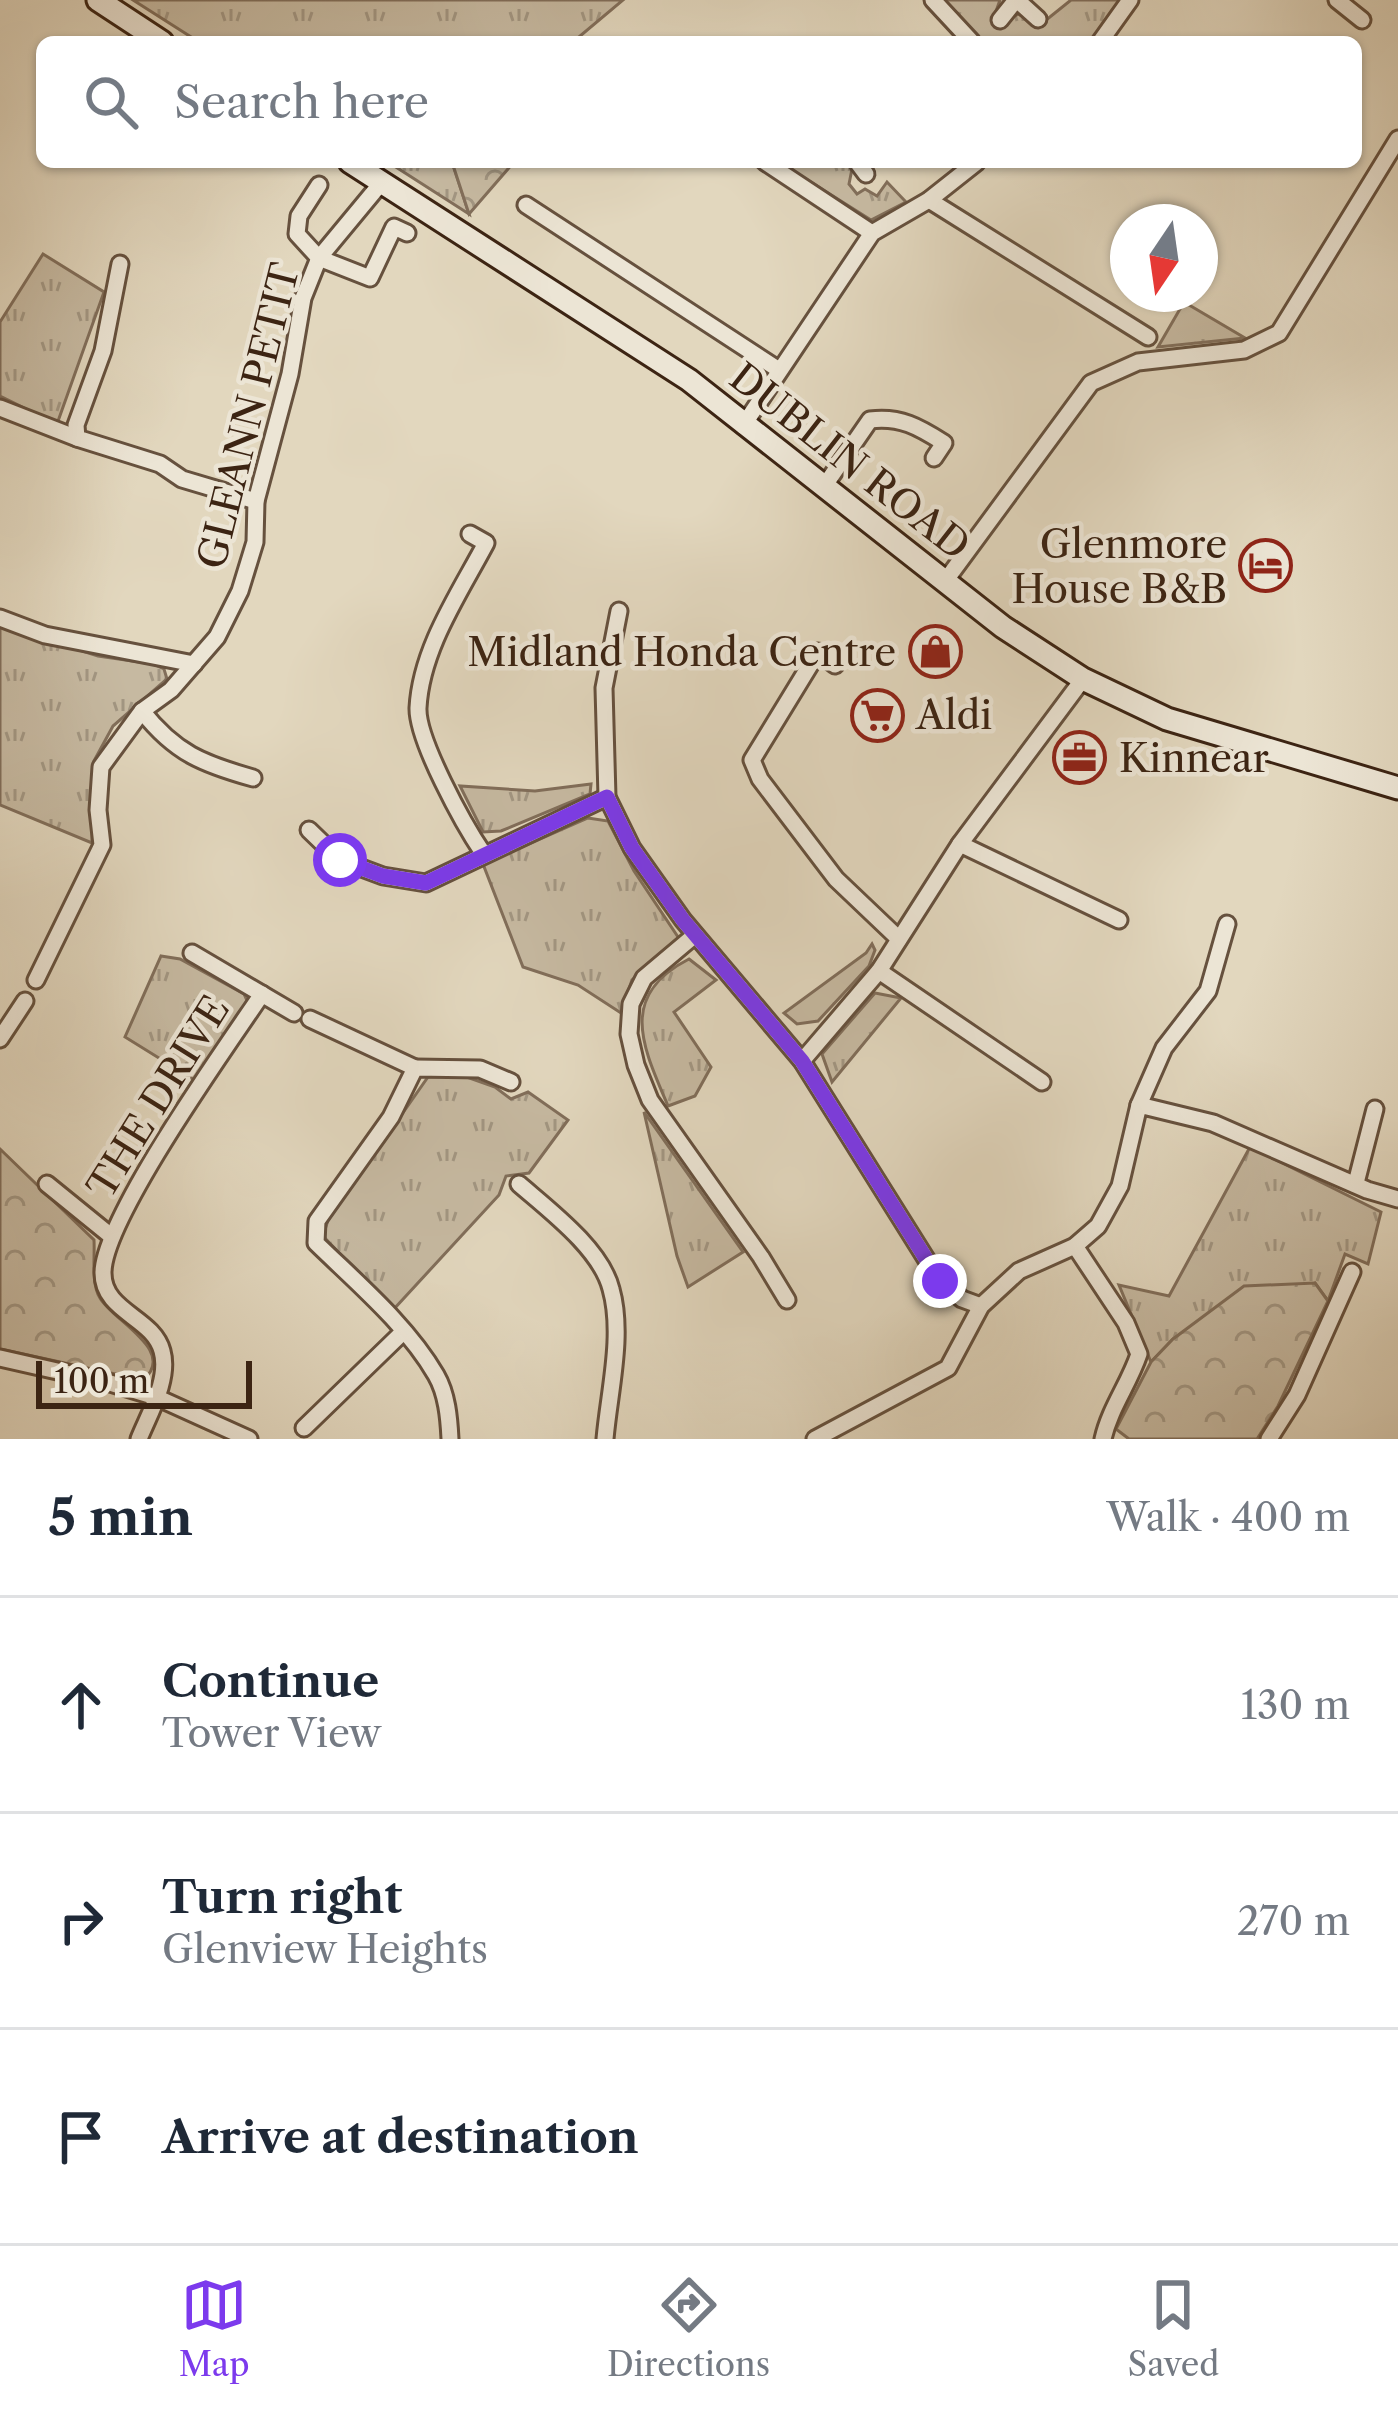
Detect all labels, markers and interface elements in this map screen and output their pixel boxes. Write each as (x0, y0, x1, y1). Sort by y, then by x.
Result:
search box (36, 36, 1362, 168)
icon: search (78, 69, 144, 135)
text: Search here (174, 74, 429, 130)
north arrow (1110, 204, 1218, 312)
street label: GLEANN PETIT (187, 258, 309, 574)
street label: DUBLIN ROAD (721, 352, 979, 570)
place label: Glenmore House B&B (1011, 520, 1227, 613)
hotel icon: Glenmore House B&B (1238, 538, 1294, 594)
shop icon: Midland Honda Centre (907, 624, 963, 680)
place label: Midland Honda Centre (467, 628, 896, 676)
supermarket icon: Aldi (849, 687, 905, 743)
place label: Aldi (915, 691, 992, 739)
office icon: Kinnear (1052, 730, 1108, 786)
place label: Kinnear (1119, 734, 1269, 782)
route start (313, 833, 367, 887)
street label: THE DRIVE (77, 987, 239, 1207)
route end (913, 1254, 967, 1308)
scale bar (36, 1355, 252, 1408)
text: 100 m (54, 1361, 149, 1402)
text: 5 min (48, 1486, 193, 1548)
text: Walk · 400 m (1106, 1493, 1350, 1541)
text: Continue (162, 1653, 379, 1709)
icon: ahead (48, 1672, 114, 1738)
text: 130 m (1241, 1681, 1350, 1729)
text: Tower View (162, 1709, 381, 1757)
text: Turn right (162, 1869, 402, 1925)
icon: right (48, 1888, 114, 1954)
text: 270 m (1237, 1897, 1350, 1945)
text: Glenview Heights (162, 1925, 488, 1973)
icon: arrive (48, 2104, 114, 2170)
text: Arrive at destination (162, 2109, 639, 2165)
tab: Map (179, 2272, 250, 2385)
tab: Directions (607, 2272, 770, 2385)
tab: Saved (1128, 2272, 1219, 2385)

